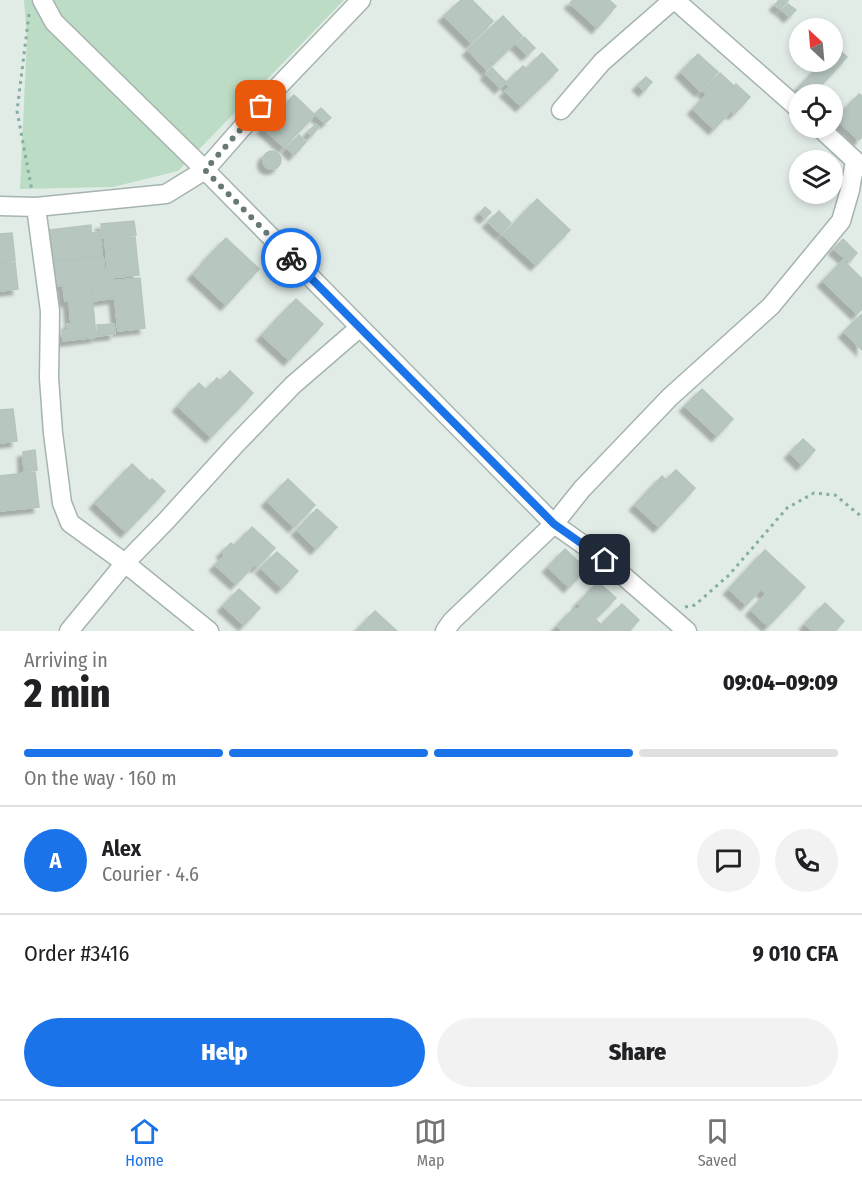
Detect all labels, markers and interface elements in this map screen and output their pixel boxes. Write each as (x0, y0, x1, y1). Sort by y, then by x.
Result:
north arrow (789, 18, 843, 72)
map controls (789, 18, 843, 204)
pin (235, 80, 286, 131)
button: locate (789, 84, 843, 138)
icon: bag (244, 89, 277, 122)
button: layers (789, 150, 843, 204)
courier (261, 228, 321, 288)
icon: bike (275, 242, 308, 275)
pin (579, 534, 630, 585)
icon: home (588, 543, 621, 576)
text: Arriving in (24, 648, 108, 672)
text: 09:04–09:09 (723, 669, 838, 696)
text: 2 min (24, 671, 110, 717)
text: On the way · 160 m (24, 766, 177, 790)
button: chat (697, 829, 760, 892)
button: phone (775, 829, 838, 892)
text: Alex (102, 835, 141, 862)
text: A (50, 847, 61, 874)
text: Courier · 4.6 (102, 862, 199, 886)
text: Order #3416 (24, 940, 129, 967)
text: 9 010 CFA (753, 940, 838, 967)
button: Help (24, 1018, 425, 1087)
button: Share (437, 1018, 838, 1087)
tab: Home (125, 1115, 164, 1170)
tab: Map (414, 1115, 447, 1170)
tab: Saved (698, 1115, 737, 1170)

